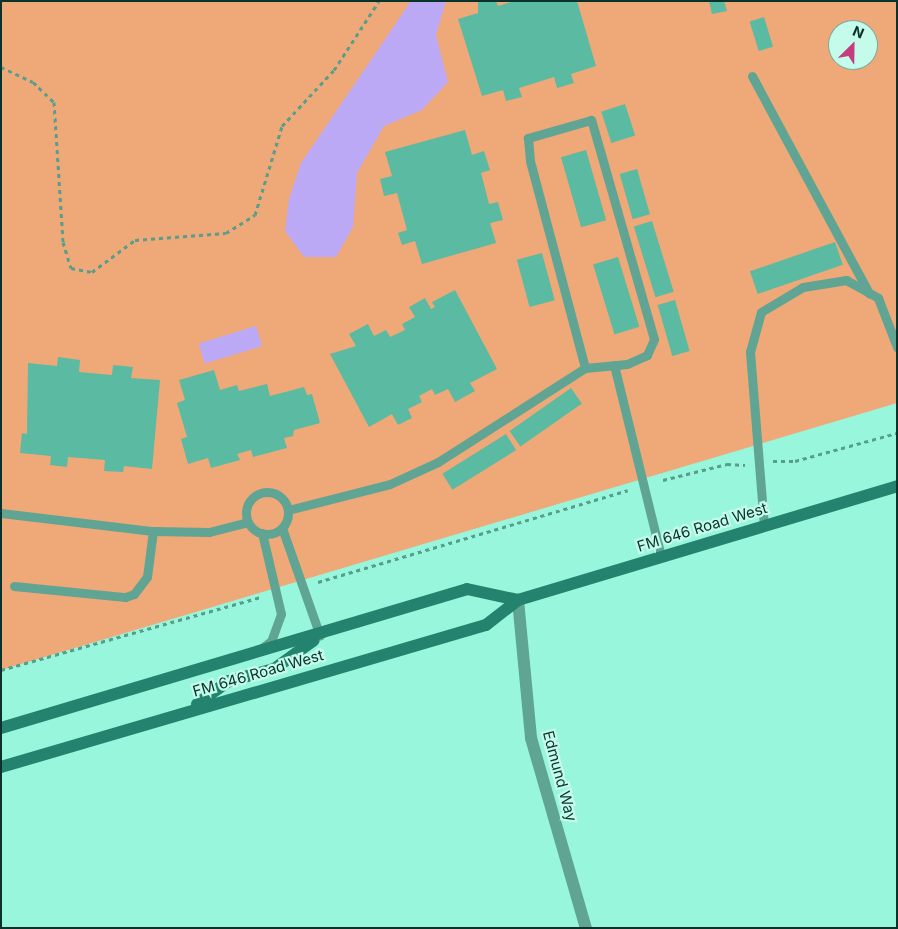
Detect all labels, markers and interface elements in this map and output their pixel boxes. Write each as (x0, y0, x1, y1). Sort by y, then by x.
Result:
north arrow (828, 20, 878, 70)
text: N (850, 22, 867, 42)
street label: FM 646 Road West (635, 499, 769, 555)
street label: FM 646 Road West (191, 646, 325, 700)
street label: Edmund Way (539, 729, 581, 823)

